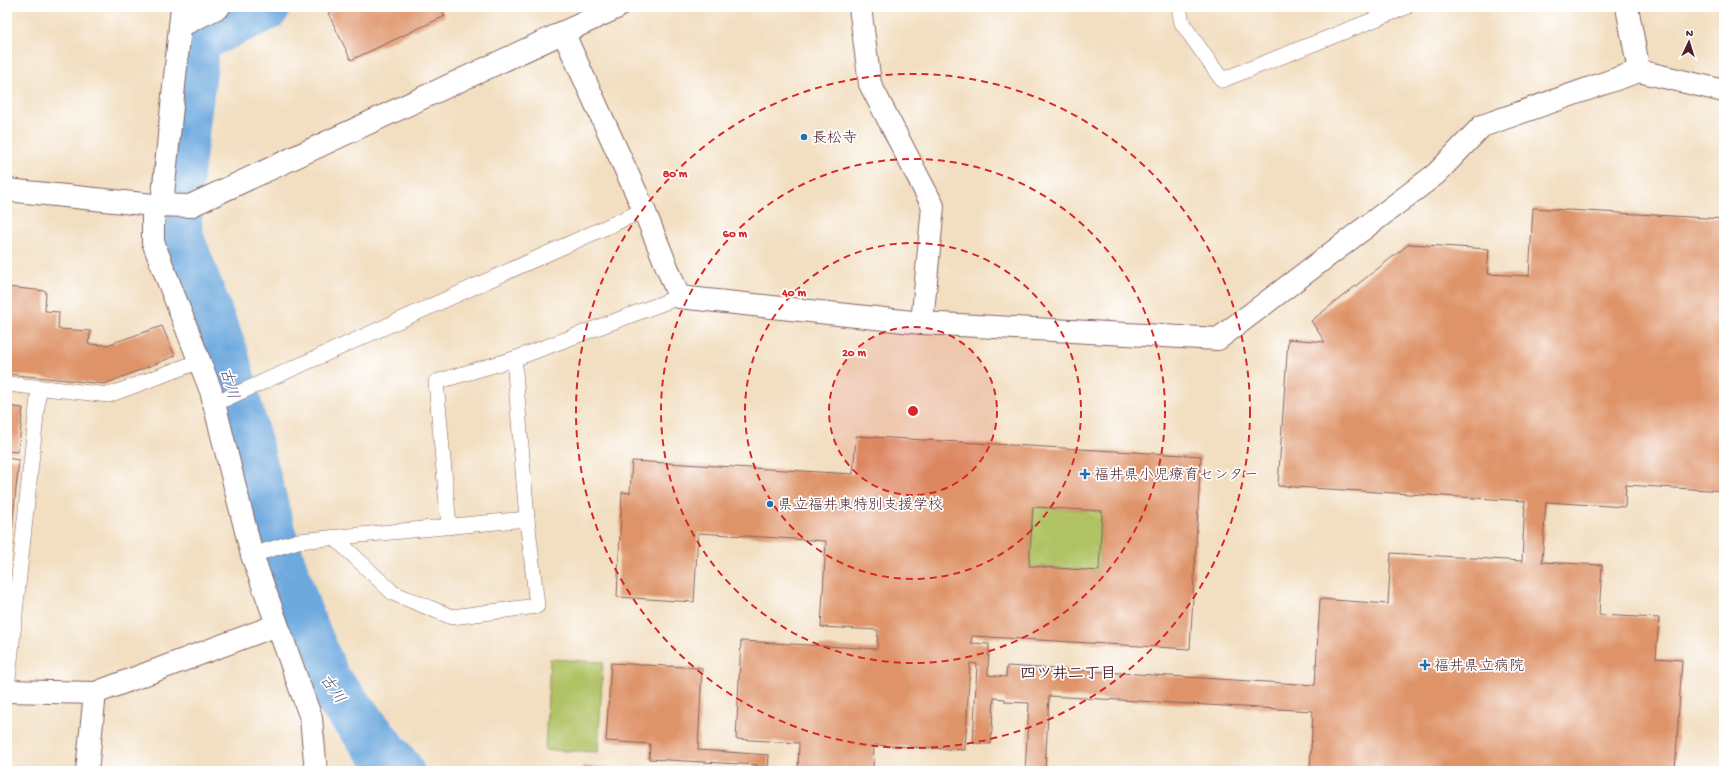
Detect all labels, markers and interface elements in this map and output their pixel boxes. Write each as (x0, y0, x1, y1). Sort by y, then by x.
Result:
north arrow (1669, 22, 1709, 62)
text: N (1686, 28, 1694, 40)
place label: 長松寺 (812, 129, 857, 148)
marker: 長松寺 (799, 132, 809, 142)
text: 80 m (663, 168, 688, 182)
text: 60 m (723, 228, 748, 242)
text: 40 m (781, 287, 806, 301)
text: 20 m (842, 347, 867, 361)
water label: 古川 (214, 366, 242, 402)
centre of rings (906, 404, 920, 418)
place label: 福井県小児療育センター (1094, 466, 1258, 485)
marker: 福井県小児療育センター (1079, 468, 1091, 480)
place label: 県立福井東特別支援学校 (778, 496, 943, 515)
marker: 県立福井東特別支援学校 (765, 499, 775, 509)
place label: 福井県立病院 (1434, 657, 1524, 676)
marker: 福井県立病院 (1419, 659, 1431, 671)
district label: 四ツ井二丁目 (1020, 665, 1116, 685)
water label: 古川 (314, 671, 349, 709)

